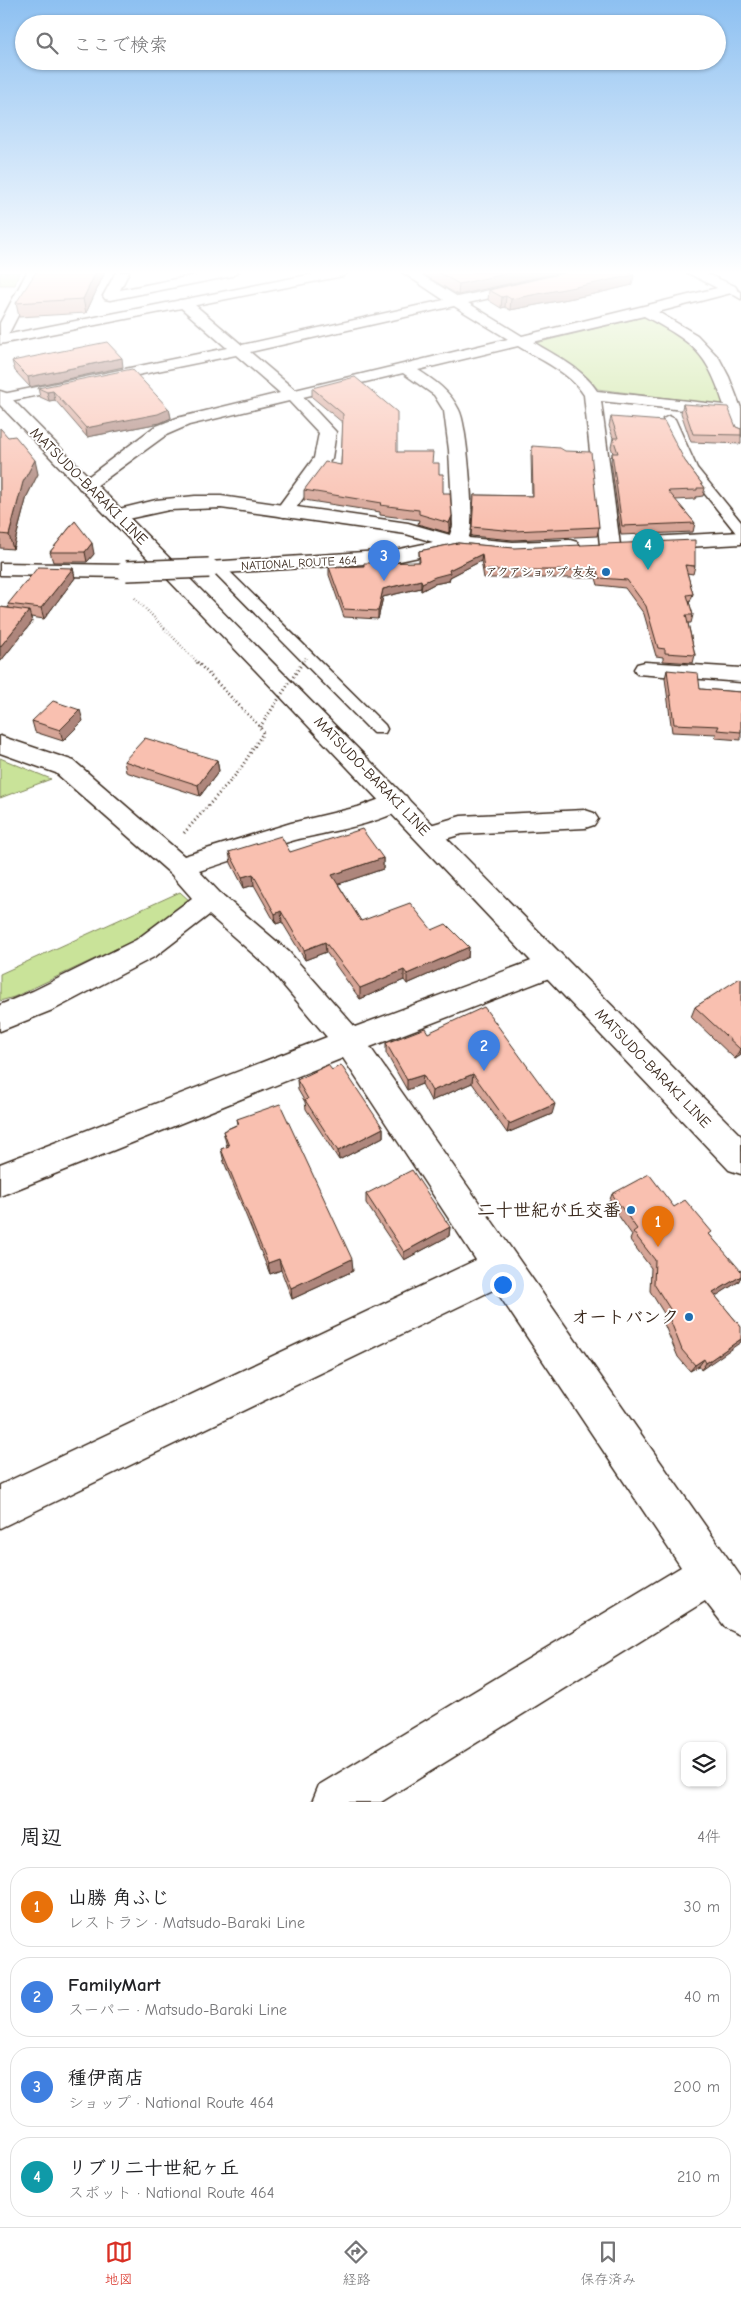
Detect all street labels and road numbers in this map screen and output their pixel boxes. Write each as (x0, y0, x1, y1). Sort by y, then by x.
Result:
street label: MATSUDO-BARAKI LINE (26, 423, 152, 549)
street label: NATIONAL ROUTE 464 (241, 553, 357, 573)
street label: MATSUDO-BARAKI LINE (310, 713, 434, 839)
street label: MATSUDO-BARAKI LINE (591, 1005, 715, 1131)

